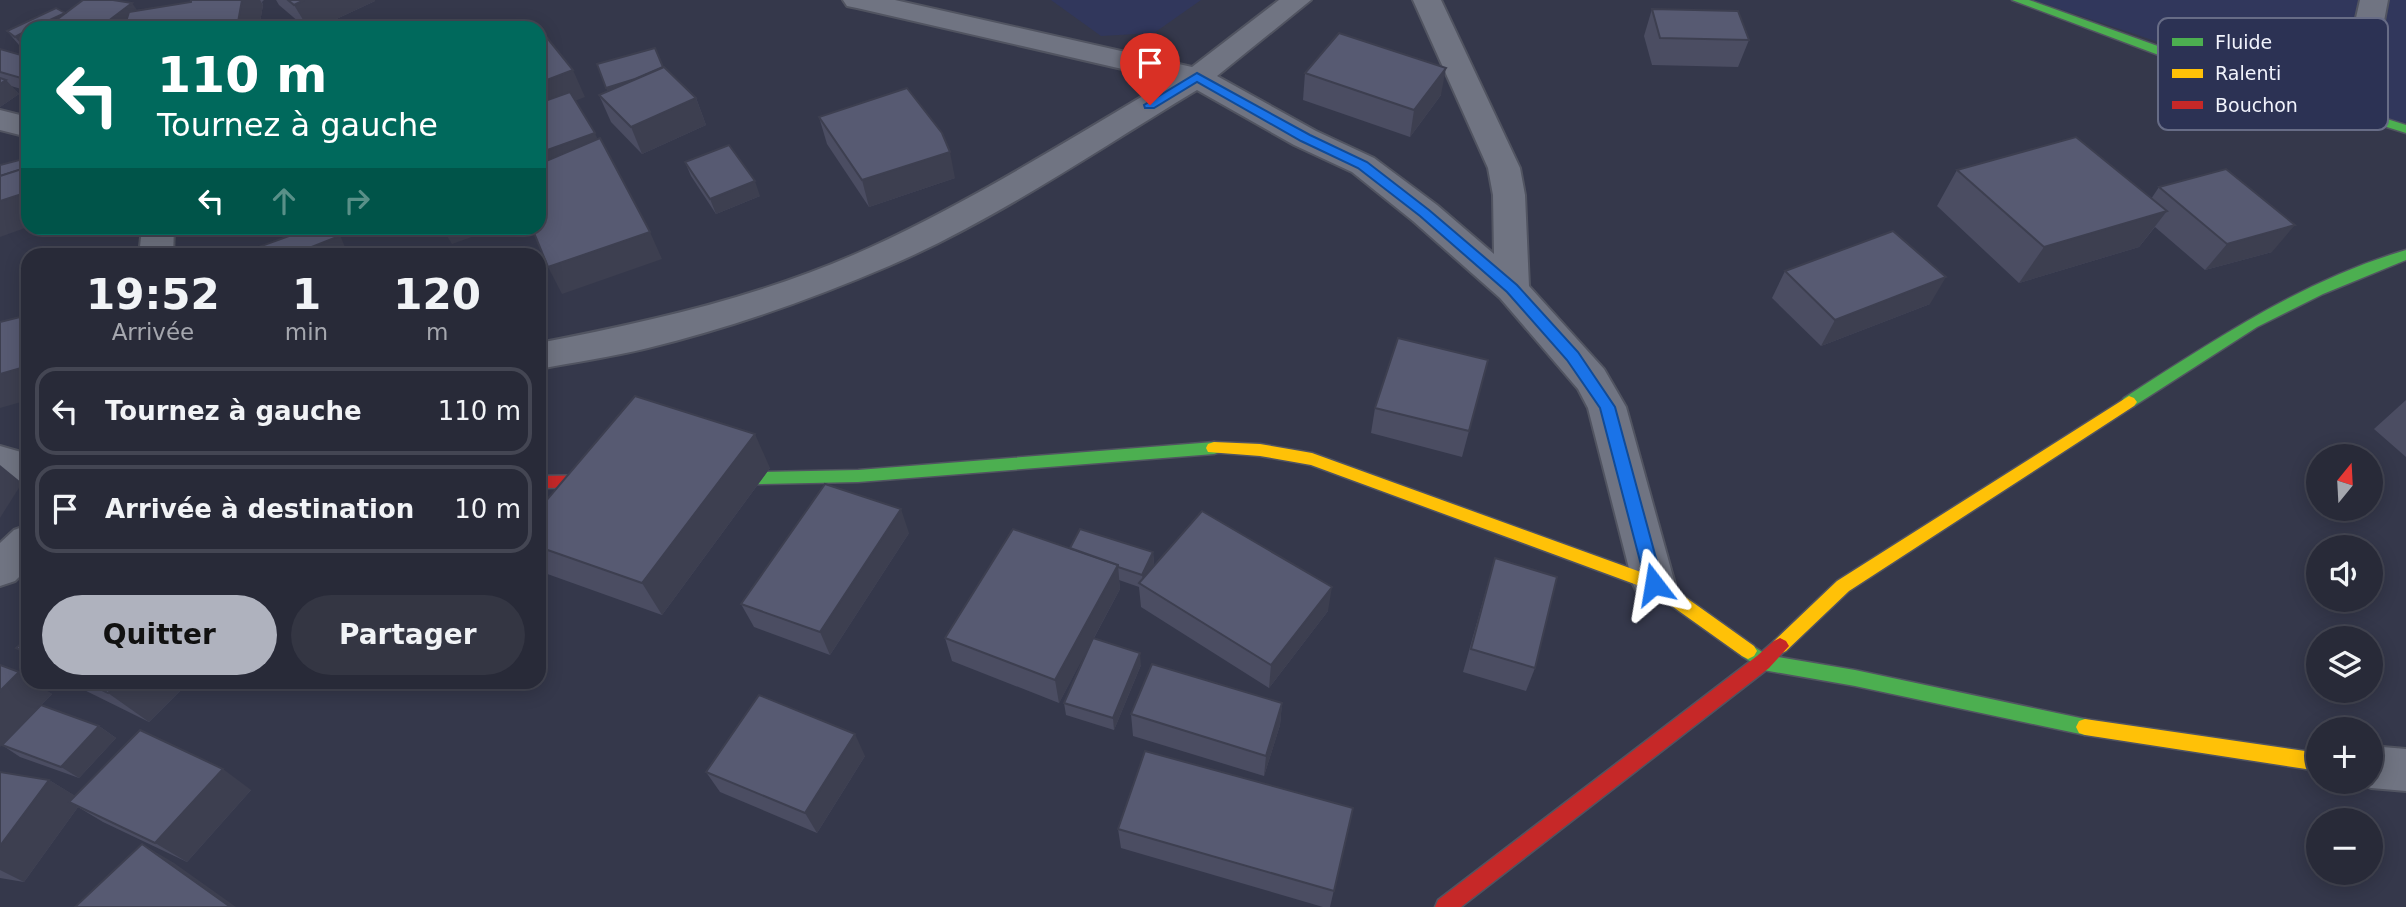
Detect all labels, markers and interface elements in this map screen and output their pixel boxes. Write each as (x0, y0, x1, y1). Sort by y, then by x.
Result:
legend (2158, 18, 2388, 130)
text: Fluide (2215, 31, 2272, 53)
pin (1120, 33, 1180, 105)
icon: arrive (1131, 44, 1169, 82)
text: 110 m (157, 47, 327, 104)
icon: left (42, 49, 133, 140)
text: Ralenti (2215, 62, 2281, 84)
text: Bouchon (2215, 94, 2298, 116)
text: Tournez à gauche (157, 106, 438, 144)
icon: left (192, 182, 230, 220)
icon: ahead (265, 182, 303, 220)
icon: right (338, 182, 376, 220)
text: 19:52 (86, 270, 220, 319)
text: 1 (292, 270, 321, 319)
text: 120 (393, 270, 481, 319)
text: Arrivée (112, 319, 194, 345)
text: min (285, 319, 328, 345)
text: m (426, 319, 448, 345)
icon: left (46, 392, 84, 430)
text: Tournez à gauche (105, 396, 362, 426)
text: 110 m (438, 396, 521, 426)
north arrow (2306, 444, 2384, 522)
map controls (2306, 444, 2383, 885)
icon: arrive (46, 490, 84, 528)
text: Arrivée à destination (105, 494, 414, 524)
text: 10 m (454, 494, 521, 524)
button: sound (2306, 535, 2383, 612)
position arrow (1617, 547, 1691, 621)
button: Quitter (42, 595, 277, 675)
button: Partager (291, 595, 525, 675)
button: layers (2306, 626, 2383, 703)
button: + (2306, 717, 2383, 794)
button: − (2306, 808, 2383, 885)

